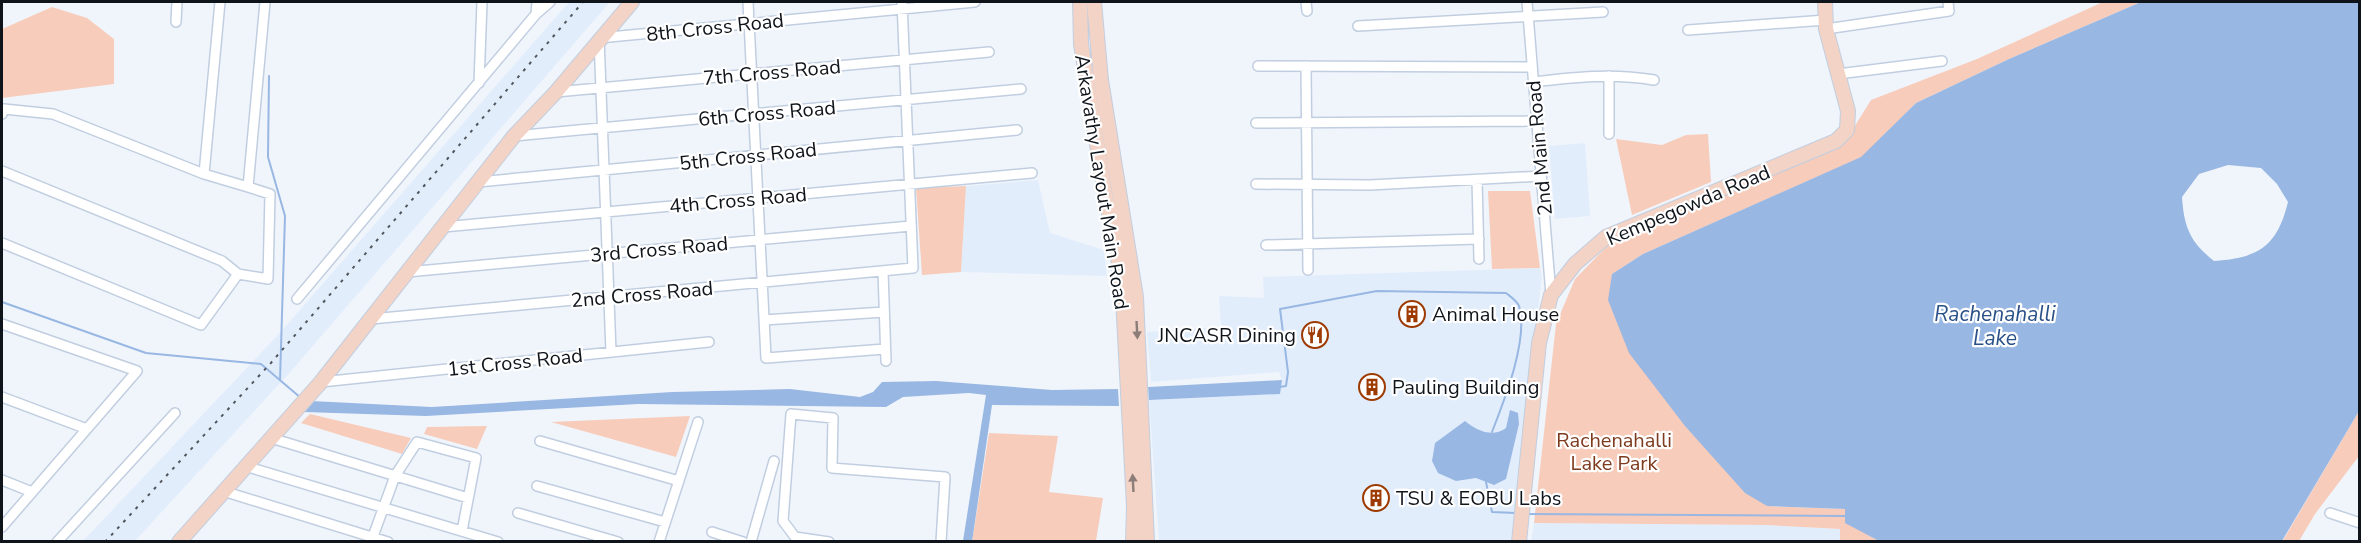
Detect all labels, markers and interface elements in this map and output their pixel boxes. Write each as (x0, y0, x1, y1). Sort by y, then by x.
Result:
street label: 8th Cross Road (645, 7, 785, 48)
street label: 7th Cross Road (702, 53, 842, 92)
street label: Arkavathy Layout Main Road (1068, 53, 1135, 312)
street label: 2nd Main Road (1520, 79, 1559, 217)
street label: 6th Cross Road (697, 94, 837, 133)
street label: 5th Cross Road (678, 136, 818, 177)
street label: Kempegowda Road (1602, 159, 1774, 252)
street label: 4th Cross Road (668, 181, 808, 220)
street label: 3rd Cross Road (589, 230, 729, 269)
street label: 2nd Cross Road (570, 275, 714, 314)
building icon: Animal House (1397, 299, 1427, 329)
water label: Rachenahalli Lake (1934, 300, 2057, 352)
place label: Animal House (1432, 301, 1559, 328)
one-way arrow (1133, 320, 1142, 339)
restaurant icon: JNCASR Dining (1300, 320, 1330, 350)
place label: JNCASR Dining (1157, 322, 1296, 349)
street label: 1st Cross Road (446, 342, 584, 383)
building icon: Pauling Building (1357, 372, 1387, 402)
place label: Pauling Building (1392, 374, 1539, 401)
park label: Rachenahalli Lake Park (1556, 427, 1672, 477)
one-way arrow (1128, 474, 1137, 493)
building icon: TSU & EOBU Labs (1361, 483, 1391, 513)
place label: TSU & EOBU Labs (1396, 485, 1561, 512)

